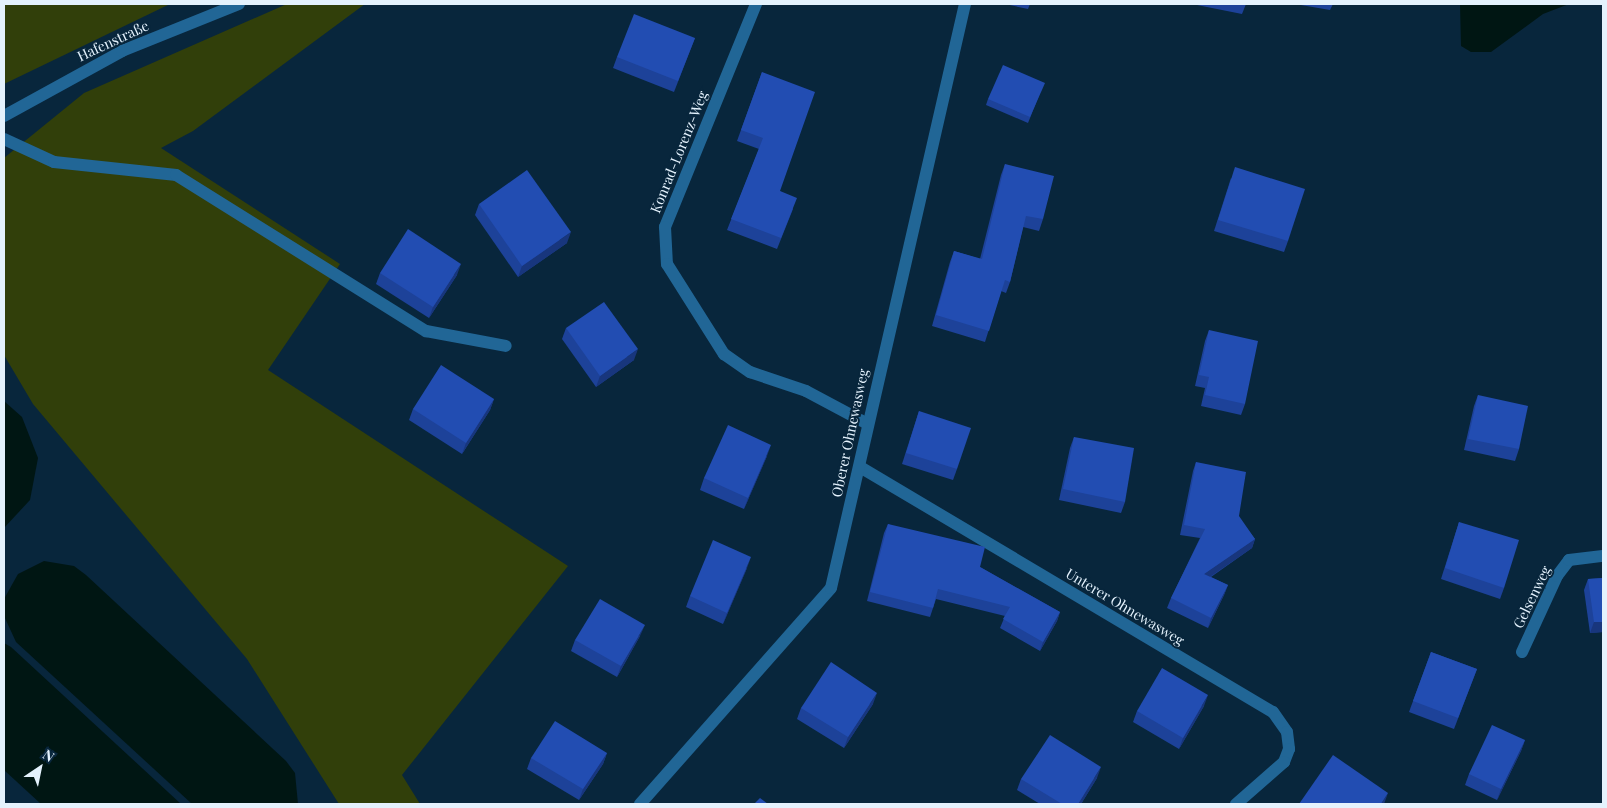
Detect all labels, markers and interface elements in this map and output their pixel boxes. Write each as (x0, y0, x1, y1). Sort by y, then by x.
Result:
street label: Hafenstraße (75, 17, 151, 65)
street label: Konrad-Lorenz-Weg (647, 88, 711, 216)
street label: Oberer Ohnewasweg (828, 367, 872, 499)
street label: Gelsenweg (1510, 563, 1554, 631)
street label: Unterer Ohnewasweg (1063, 565, 1187, 649)
north arrow (15, 743, 65, 793)
text: N (39, 744, 58, 766)

